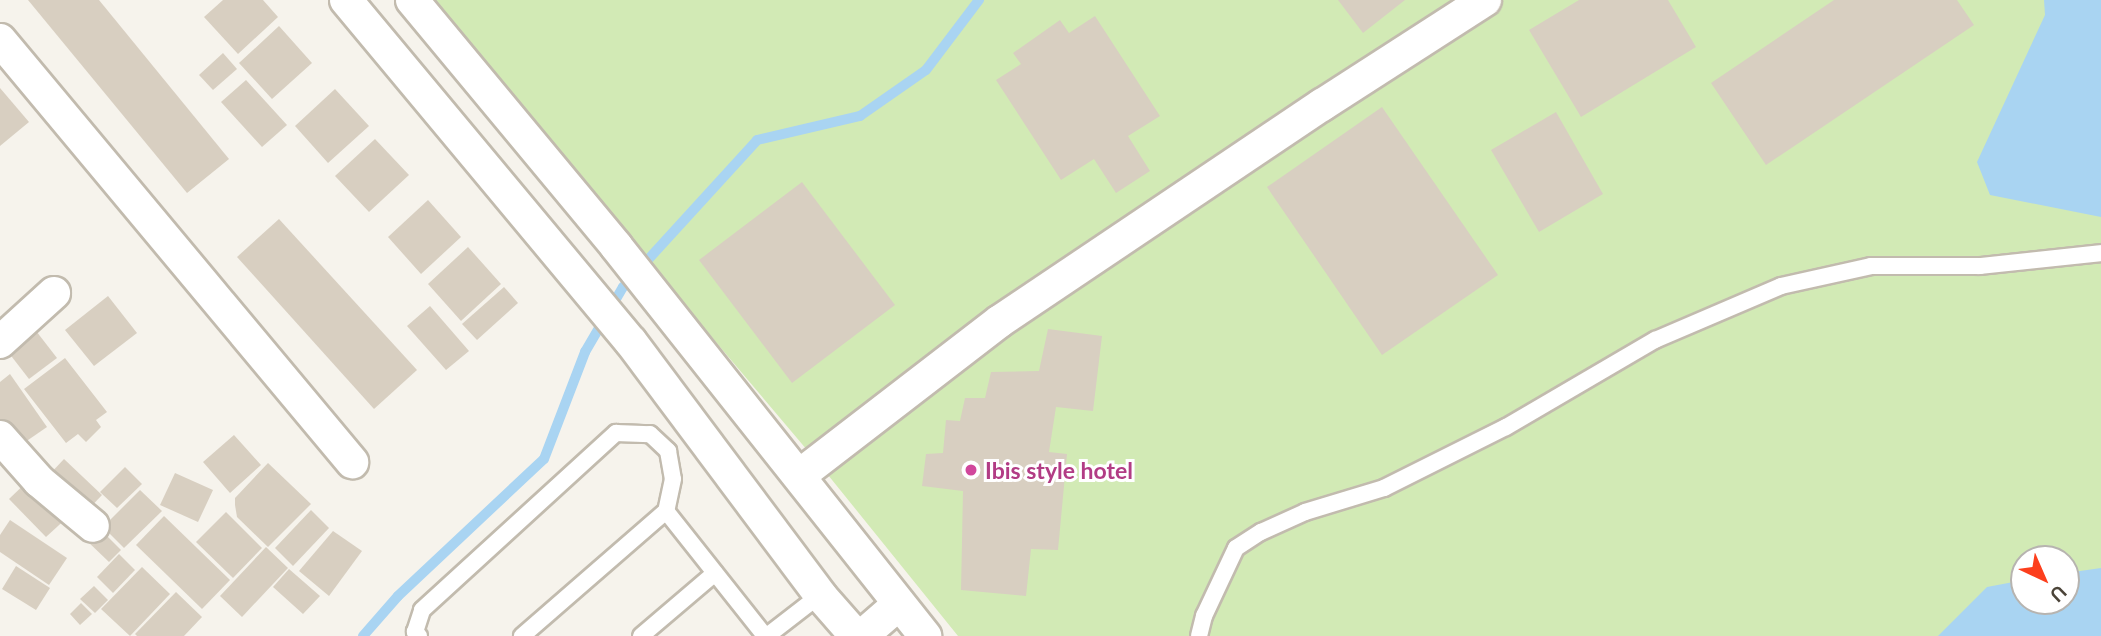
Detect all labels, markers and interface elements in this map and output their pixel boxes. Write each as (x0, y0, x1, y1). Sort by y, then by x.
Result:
place label: Ibis style hotel (985, 456, 1133, 484)
marker: Ibis style hotel (963, 462, 979, 478)
north arrow (2010, 545, 2080, 615)
text: U (2045, 581, 2072, 607)

